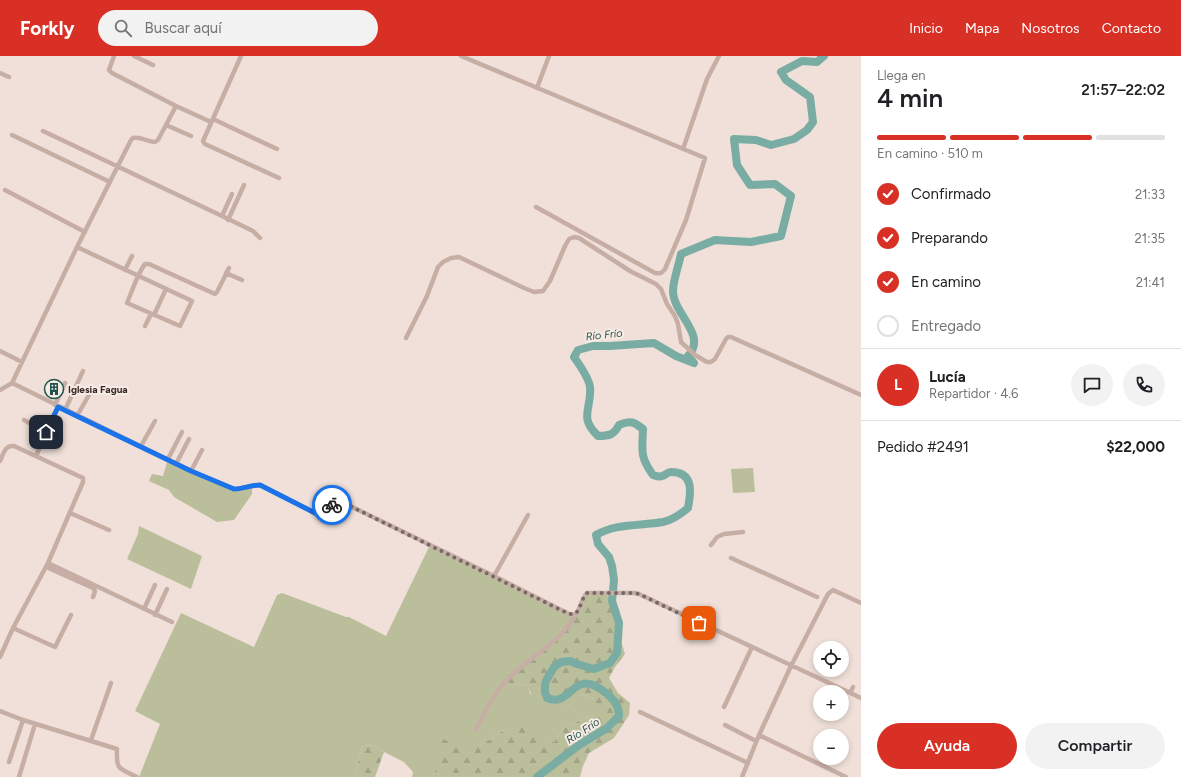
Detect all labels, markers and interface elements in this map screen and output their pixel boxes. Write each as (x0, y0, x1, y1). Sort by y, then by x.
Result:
search box (98, 10, 378, 46)
text: Forkly (20, 17, 74, 40)
icon: search (112, 17, 134, 39)
text: Buscar aquí (144, 19, 222, 37)
text: Inicio (909, 20, 943, 37)
text: Mapa (965, 20, 999, 37)
text: Nosotros (1021, 20, 1080, 37)
text: Contacto (1102, 20, 1161, 37)
text: Llega en (877, 68, 926, 83)
text: 21:57–22:02 (1081, 81, 1165, 99)
text: 4 min (877, 82, 943, 114)
text: En camino · 510 m (877, 146, 983, 161)
icon: check (877, 183, 899, 205)
text: Confirmado (911, 185, 991, 203)
text: 21:33 (1135, 187, 1165, 202)
icon: check (877, 227, 899, 249)
text: Preparando (911, 229, 988, 247)
text: 21:35 (1135, 231, 1165, 246)
icon: check (877, 271, 899, 293)
text: En camino (911, 273, 981, 291)
text: 21:41 (1136, 275, 1165, 290)
text: Entregado (911, 317, 981, 335)
water label: Río Frío (585, 327, 624, 343)
button: chat (1071, 364, 1113, 406)
button: phone (1123, 364, 1165, 406)
text: Lucía (929, 368, 966, 386)
text: L (894, 376, 902, 394)
building icon: Iglesia Fagua (43, 378, 65, 400)
place label: Iglesia Fagua (68, 383, 128, 396)
text: Repartidor · 4.6 (929, 386, 1018, 401)
pin (29, 415, 63, 449)
icon: home (35, 421, 57, 443)
text: Pedido #2491 (877, 438, 969, 456)
text: $22,000 (1106, 438, 1165, 456)
courier (312, 485, 352, 525)
icon: bike (321, 494, 343, 516)
pin (682, 606, 716, 640)
icon: bag (688, 612, 710, 634)
map controls (813, 641, 849, 765)
button: locate (813, 641, 849, 677)
button: + (813, 685, 849, 721)
water label: Río Frío (564, 715, 603, 747)
button: Ayuda (877, 723, 1017, 769)
button: Compartir (1025, 723, 1165, 769)
button: − (813, 729, 849, 765)

